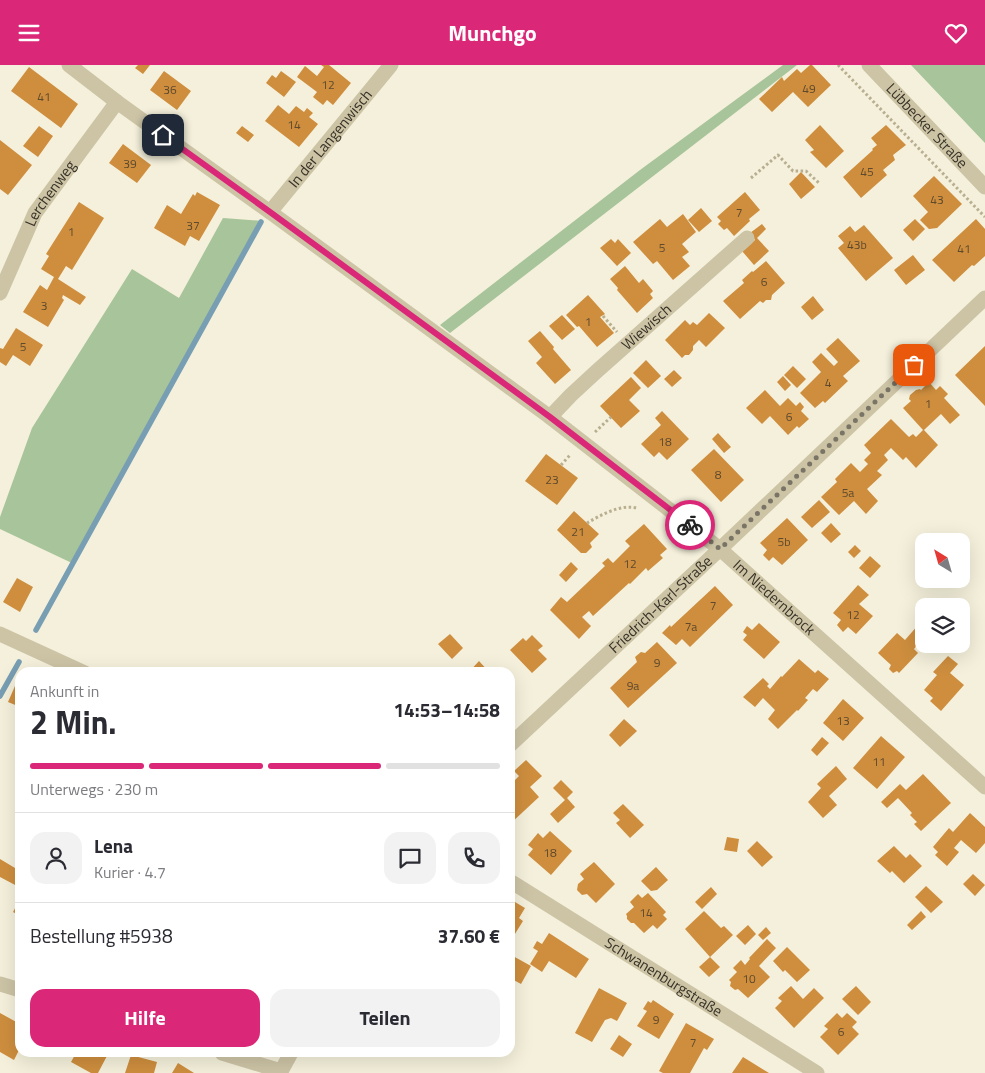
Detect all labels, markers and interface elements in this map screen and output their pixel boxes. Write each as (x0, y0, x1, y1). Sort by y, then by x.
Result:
text: Munchgo (448, 16, 537, 50)
icon: menu (15, 19, 43, 47)
icon: heart (942, 19, 970, 47)
house number: 12 (321, 75, 335, 94)
street label: Lübbecker Straße (881, 78, 974, 173)
house number: 49 (802, 79, 816, 98)
house number: 36 (163, 80, 177, 99)
street label: In der Langenwisch (283, 84, 377, 193)
house number: 41 (37, 87, 51, 106)
pin (142, 114, 184, 156)
house number: 14 (287, 115, 301, 134)
icon: home (149, 121, 177, 149)
house number: 39 (123, 154, 137, 173)
street label: Lerchenweg (19, 155, 81, 230)
house number: 45 (860, 162, 874, 181)
house number: 43 (930, 190, 944, 209)
house number: 7 (736, 203, 742, 222)
house number: 37 (186, 216, 200, 235)
house number: 1 (68, 222, 74, 241)
house number: 43b (847, 235, 867, 254)
house number: 5 (659, 238, 666, 257)
house number: 41 (957, 239, 971, 258)
house number: 6 (761, 272, 768, 291)
house number: 3 (41, 296, 47, 315)
street label: Wiewisch (616, 298, 676, 355)
house number: 1 (585, 312, 591, 331)
house number: 5 (20, 337, 27, 356)
pin (893, 344, 935, 386)
icon: bag (900, 351, 928, 379)
house number: 4 (825, 373, 832, 392)
house number: 1 (925, 394, 931, 413)
house number: 6 (786, 407, 793, 426)
house number: 18 (658, 432, 672, 451)
house number: 8 (715, 465, 722, 484)
house number: 23 (545, 470, 559, 489)
house number: 5a (842, 483, 854, 502)
courier (665, 500, 715, 550)
icon: bike (676, 511, 704, 539)
house number: 21 (571, 522, 585, 541)
house number: 5b (777, 532, 791, 551)
north arrow (915, 533, 970, 587)
map controls (915, 533, 970, 653)
street label: Friedrich-Karl-Straße (603, 550, 717, 658)
house number: 12 (623, 554, 637, 573)
street label: Im Niedernbrock (728, 554, 821, 640)
house number: 7 (710, 596, 716, 615)
button: layers (915, 598, 970, 653)
house number: 12 (846, 605, 860, 624)
house number: 7a (685, 617, 697, 636)
house number: 9 (654, 653, 661, 672)
house number: 9a (627, 676, 639, 695)
text: Ankunft in (30, 679, 99, 703)
text: 14:53–14:58 (393, 695, 500, 724)
text: 2 Min. (30, 698, 117, 746)
house number: 13 (836, 711, 850, 730)
house number: 11 (872, 752, 886, 771)
text: Unterwegs · 230 m (30, 777, 158, 801)
text: Lena (94, 831, 133, 860)
button: person (30, 832, 82, 884)
button: chat (384, 832, 436, 884)
button: phone (448, 832, 500, 884)
house number: 18 (543, 843, 557, 862)
text: Kurier · 4.7 (94, 860, 166, 884)
house number: 14 (639, 903, 653, 922)
text: Bestellung #5938 (30, 921, 173, 950)
text: 37.60 € (438, 921, 500, 950)
street label: Schwanenburgstraße (600, 931, 727, 1022)
house number: 10 (742, 969, 756, 988)
button: Hilfe (30, 989, 260, 1047)
button: Teilen (270, 989, 500, 1047)
house number: 9 (653, 1010, 660, 1029)
house number: 6 (838, 1022, 845, 1041)
house number: 7 (690, 1033, 696, 1052)

